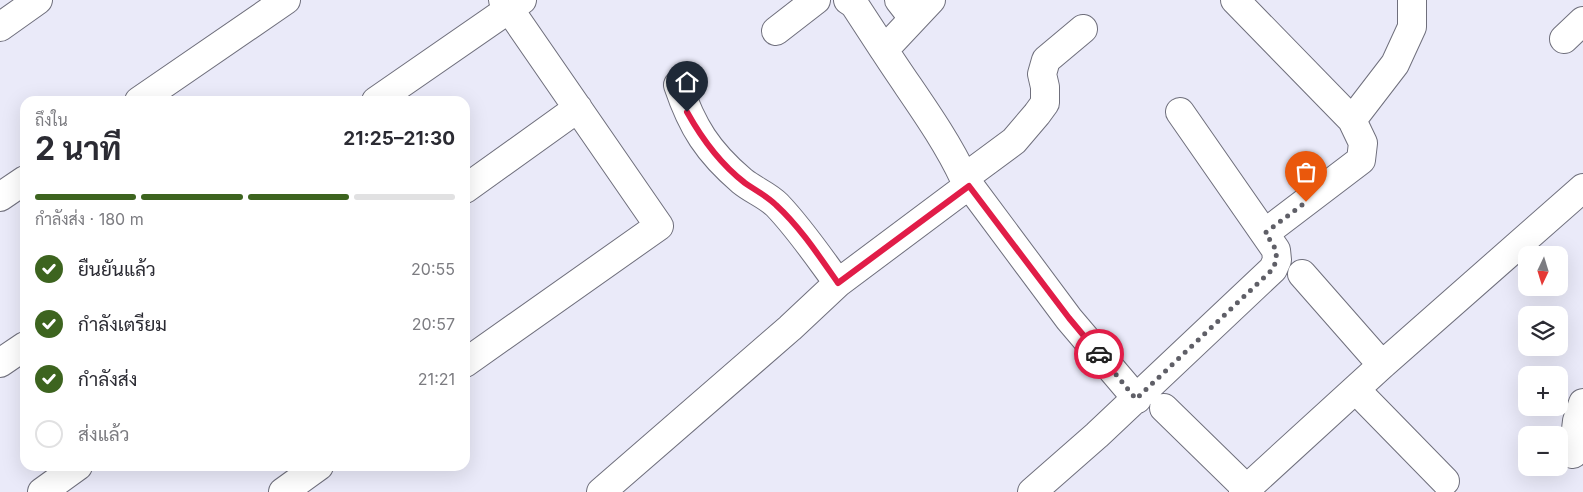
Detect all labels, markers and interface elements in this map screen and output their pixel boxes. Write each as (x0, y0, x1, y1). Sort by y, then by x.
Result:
pin (666, 61, 708, 112)
icon: home (673, 68, 701, 96)
text: ถึงใน (35, 110, 68, 130)
text: 21:25–21:30 (343, 127, 455, 150)
text: 2 นาที (35, 129, 122, 168)
pin (1285, 151, 1327, 202)
icon: bag (1292, 158, 1320, 186)
text: กำลังส่ง · 180 m (35, 209, 144, 229)
north arrow (1518, 246, 1568, 296)
map controls (1518, 246, 1568, 476)
icon: check (35, 255, 63, 283)
text: ยืนยันแล้ว (78, 258, 156, 281)
text: 20:55 (411, 259, 455, 279)
button: layers (1518, 306, 1568, 356)
icon: check (35, 310, 63, 338)
text: กำลังเตรียม (78, 313, 167, 336)
text: 20:57 (412, 314, 455, 334)
courier (1074, 329, 1124, 379)
icon: car (1085, 340, 1113, 368)
icon: check (35, 365, 63, 393)
button: + (1518, 366, 1568, 416)
text: กำลังส่ง (78, 368, 137, 391)
text: 21:21 (418, 369, 455, 389)
text: ส่งแล้ว (78, 423, 129, 446)
button: − (1518, 426, 1568, 476)

